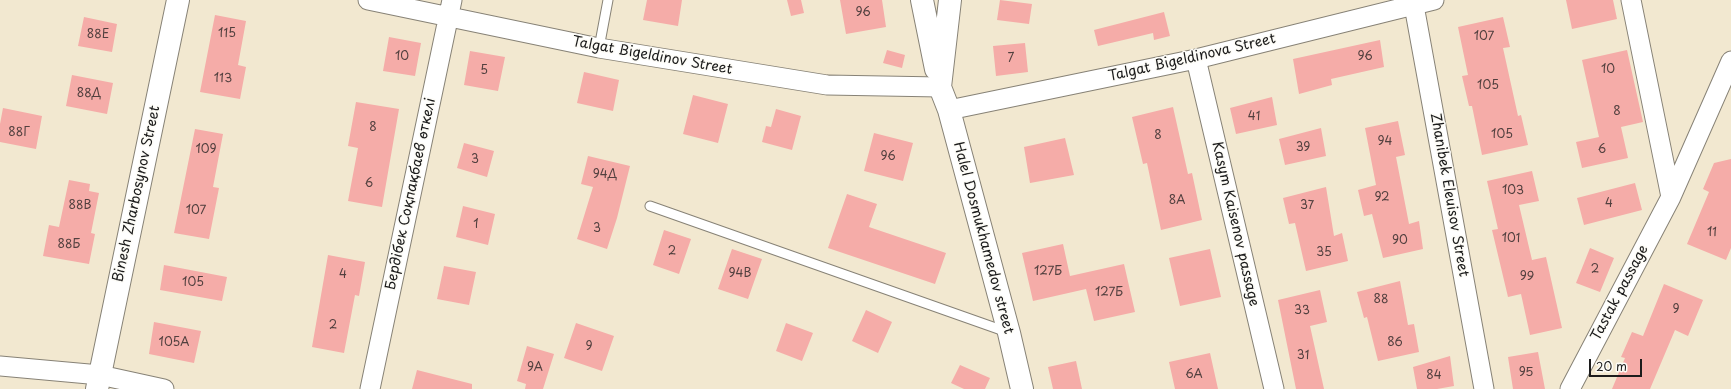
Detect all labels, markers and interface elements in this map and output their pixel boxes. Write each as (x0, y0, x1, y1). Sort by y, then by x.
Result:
house number: 96 (855, 6, 871, 20)
house number: 115 (218, 27, 236, 41)
house number: 88Е (87, 28, 109, 42)
house number: 107 (1474, 30, 1494, 44)
street label: Talgat Bigeldinova Street (1107, 31, 1277, 85)
street label: Talgat Bigeldinov Street (571, 34, 733, 78)
house number: 10 (395, 50, 409, 64)
house number: 96 (1357, 50, 1373, 64)
house number: 7 (1008, 52, 1014, 66)
house number: 10 (1601, 63, 1615, 77)
house number: 5 (480, 64, 488, 78)
house number: 113 (214, 72, 232, 86)
house number: 105 (1477, 79, 1499, 93)
house number: 88Д (77, 87, 101, 101)
street label: Бердібек Соқпақбаев өткелі (382, 97, 440, 291)
street label: Binesh Zharbosynov Street (110, 104, 164, 284)
house number: 8 (1613, 105, 1621, 119)
house number: 41 (1248, 110, 1260, 124)
street label: Zhanibek Eleuisov Street (1426, 112, 1472, 278)
house number: 8 (369, 121, 377, 135)
house number: 88Г (8, 126, 30, 140)
house number: 105 (1491, 128, 1513, 142)
house number: 8 (1154, 129, 1162, 143)
house number: 94 (1378, 135, 1392, 149)
street label: Halel Dosmukhamedov street (949, 140, 1017, 336)
street label: Kasym Kaisenov passage (1208, 140, 1262, 308)
house number: 39 (1296, 141, 1310, 155)
house number: 109 (195, 143, 217, 157)
house number: 6 (1598, 143, 1606, 157)
house number: 96 (880, 150, 896, 164)
house number: 3 (471, 153, 479, 167)
house number: 94Д (593, 168, 617, 182)
house number: 6 (365, 177, 373, 191)
house number: 103 (1502, 184, 1524, 198)
house number: 92 (1374, 191, 1390, 205)
house number: 8А (1169, 194, 1185, 208)
house number: 4 (1605, 197, 1613, 211)
house number: 88В (69, 199, 91, 213)
house number: 37 (1300, 199, 1314, 213)
house number: 107 (186, 204, 206, 218)
house number: 1 (473, 218, 479, 232)
house number: 3 (593, 222, 601, 236)
house number: 11 (1707, 226, 1717, 240)
house number: 101 (1502, 232, 1520, 246)
house number: 90 (1392, 234, 1408, 248)
house number: 88Б (58, 238, 80, 252)
street label: Tastak passage (1588, 242, 1652, 344)
house number: 2 (668, 245, 676, 259)
house number: 35 (1316, 246, 1332, 260)
house number: 2 (1591, 263, 1599, 277)
house number: 127Б (1034, 265, 1062, 279)
house number: 94В (729, 267, 751, 281)
house number: 4 (339, 268, 347, 282)
house number: 99 (1520, 270, 1534, 284)
house number: 105 (182, 276, 204, 290)
house number: 127Б (1095, 286, 1123, 300)
house number: 88 (1374, 293, 1388, 307)
house number: 9 (1672, 303, 1680, 317)
house number: 33 (1294, 304, 1310, 318)
house number: 2 (329, 319, 337, 333)
house number: 105А (159, 336, 189, 350)
house number: 86 (1387, 336, 1403, 350)
house number: 9 (585, 340, 593, 354)
house number: 31 (1297, 349, 1309, 363)
scale bar (1591, 351, 1644, 377)
text: 20 m (1596, 357, 1627, 375)
house number: 9А (527, 361, 543, 375)
house number: 95 (1519, 366, 1533, 380)
house number: 6А (1185, 368, 1203, 382)
house number: 84 (1426, 369, 1442, 383)

